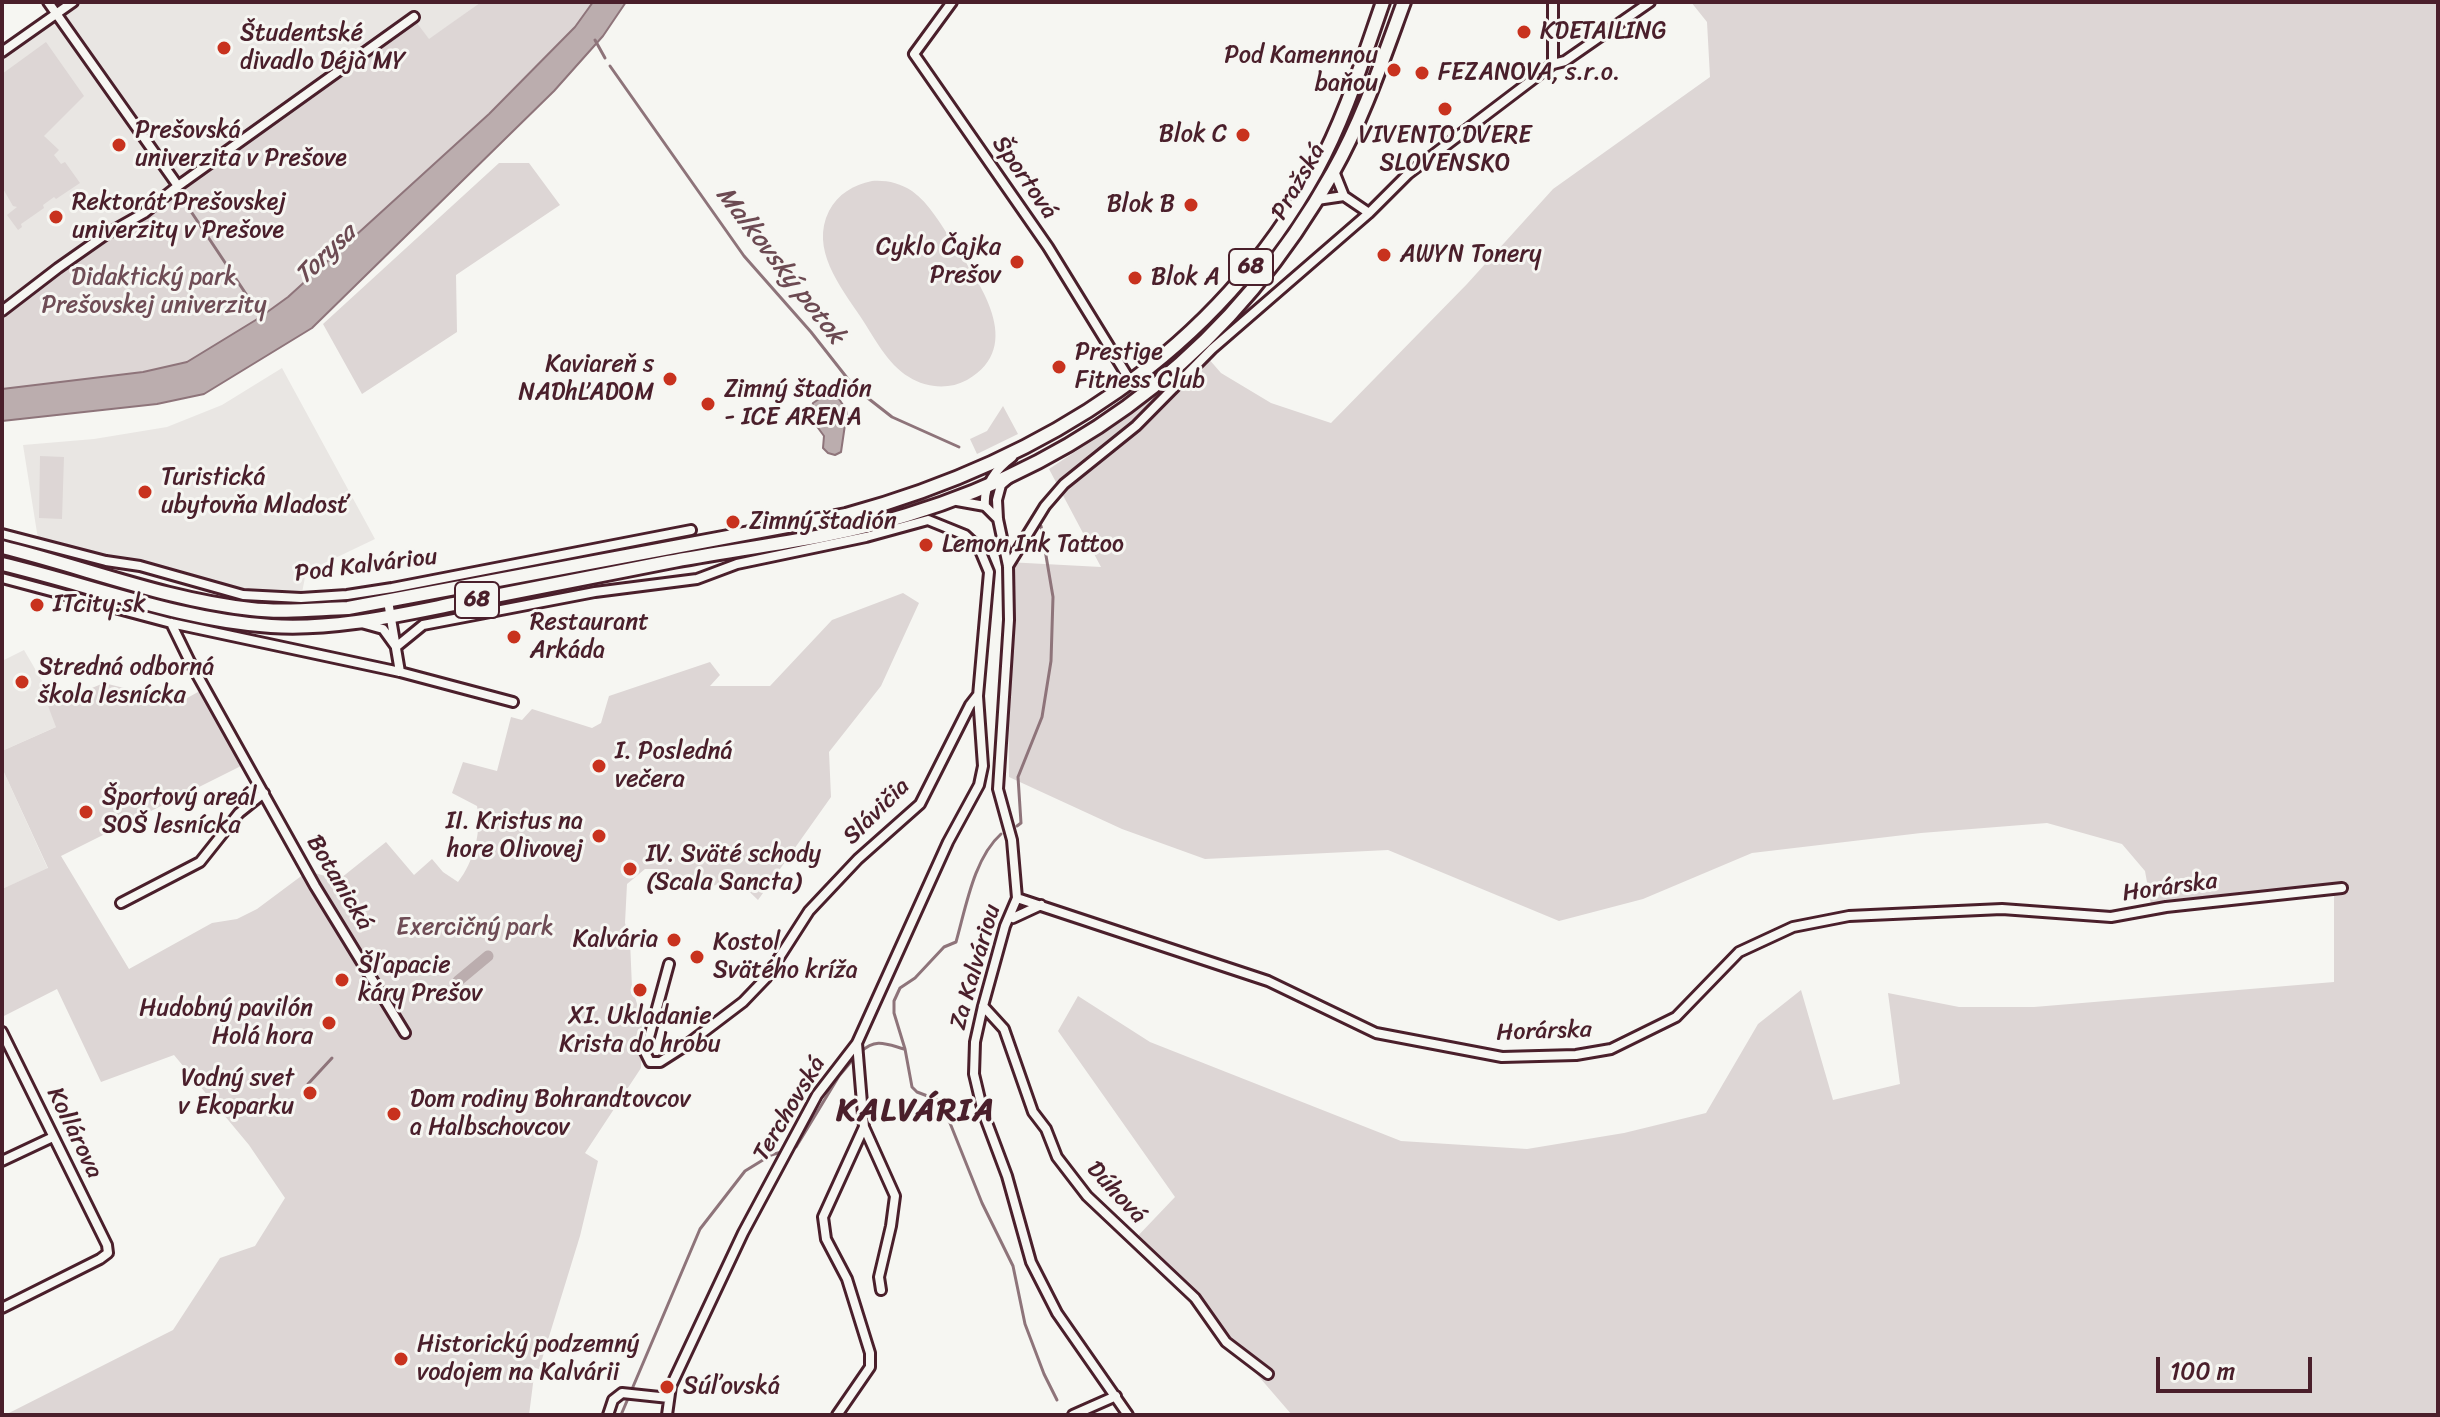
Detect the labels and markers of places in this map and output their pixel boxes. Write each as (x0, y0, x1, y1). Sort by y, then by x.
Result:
place label: KDETAILING (1540, 18, 1667, 46)
place label: Študentské divadlo Déjà MY (240, 20, 406, 76)
marker: KDETAILING (1515, 23, 1533, 41)
marker: Študentské divadlo Déjà MY (215, 39, 233, 57)
place label: Pod Kamennou baňou (1224, 42, 1378, 98)
place label: FEZANOVA, s.r.o. (1438, 59, 1620, 87)
marker: Pod Kamennou baňou (1385, 61, 1403, 79)
marker: FEZANOVA, s.r.o. (1413, 64, 1431, 82)
marker: VIVENTO DVERE SLOVENSKO (1436, 100, 1454, 118)
place label: Prešovská univerzita v Prešove (135, 117, 347, 173)
place label: Blok C (1159, 121, 1227, 149)
place label: VIVENTO DVERE SLOVENSKO (1359, 122, 1531, 178)
marker: Blok C (1234, 126, 1252, 144)
marker: Prešovská univerzita v Prešove (110, 136, 128, 154)
place label: Rektorát Prešovskej univerzity v Prešove (72, 189, 286, 245)
place label: Blok B (1107, 191, 1175, 219)
marker: Blok B (1182, 196, 1200, 214)
marker: Rektorát Prešovskej univerzity v Prešove (47, 208, 65, 226)
place label: Cyklo Čajka Prešov (876, 234, 1001, 290)
place label: AWYN Tonery (1400, 241, 1541, 269)
marker: AWYN Tonery (1375, 246, 1393, 264)
marker: Cyklo Čajka Prešov (1008, 253, 1026, 271)
place label: Blok A (1151, 264, 1220, 292)
marker: Blok A (1126, 269, 1144, 287)
place label: Prestige Fitness Club (1075, 339, 1205, 395)
place label: Kaviareň s NADhĽADOM (519, 351, 654, 407)
marker: Prestige Fitness Club (1050, 358, 1068, 376)
marker: Kaviareň s NADhĽADOM (661, 370, 679, 388)
place label: Zimný štadión - ICE ARENA (724, 376, 872, 432)
marker: Zimný štadión - ICE ARENA (699, 395, 717, 413)
place label: Turistická ubytovňa Mladosť (161, 464, 352, 520)
marker: Turistická ubytovňa Mladosť (136, 483, 154, 501)
place label: Zimný štadión (749, 508, 897, 536)
marker: Zimný štadión (724, 513, 742, 531)
place label: Lemon Ink Tattoo (942, 531, 1124, 559)
marker: Lemon Ink Tattoo (917, 536, 935, 554)
place label: ITcity.sk (53, 591, 146, 619)
marker: ITcity.sk (28, 596, 46, 614)
place label: Restaurant Arkáda (530, 609, 649, 665)
marker: Restaurant Arkáda (505, 628, 523, 646)
place label: Stredná odborná škola lesnícka (38, 654, 214, 710)
marker: Stredná odborná škola lesnícka (13, 673, 31, 691)
place label: I. Posledná večera (615, 738, 733, 794)
marker: I. Posledná večera (590, 757, 608, 775)
place label: Športový areál SOŠ lesnícka (102, 784, 257, 840)
marker: Športový areál SOŠ lesnícka (77, 803, 95, 821)
place label: II. Kristus na hore Olivovej (446, 808, 583, 864)
marker: II. Kristus na hore Olivovej (590, 827, 608, 845)
place label: IV. Sväté schody (Scala Sancta) (646, 841, 821, 897)
marker: IV. Sväté schody (Scala Sancta) (621, 860, 639, 878)
place label: Kalvária (573, 926, 658, 954)
place label: Kostol Svätého kríža (713, 929, 858, 985)
marker: Kalvária (665, 931, 683, 949)
marker: Kostol Svätého kríža (688, 948, 706, 966)
place label: Šľapacie káry Prešov (358, 952, 482, 1008)
marker: Šľapacie káry Prešov (333, 971, 351, 989)
marker: XI. Ukladanie Krista do hrobu (631, 981, 649, 999)
place label: Hudobný pavilón Holá hora (139, 995, 313, 1051)
place label: XI. Ukladanie Krista do hrobu (559, 1003, 721, 1059)
marker: Hudobný pavilón Holá hora (320, 1014, 338, 1032)
place label: Vodný svet v Ekoparku (178, 1065, 294, 1121)
marker: Vodný svet v Ekoparku (301, 1084, 319, 1102)
place label: Dom rodiny Bohrandtovcov a Halbschovcov (410, 1086, 691, 1142)
marker: Dom rodiny Bohrandtovcov a Halbschovcov (385, 1105, 403, 1123)
place label: Historický podzemný vodojem na Kalvárii (417, 1331, 639, 1387)
marker: Historický podzemný vodojem na Kalvárii (392, 1350, 410, 1368)
place label: Súľovská (683, 1373, 780, 1401)
marker: Súľovská (658, 1378, 676, 1396)

